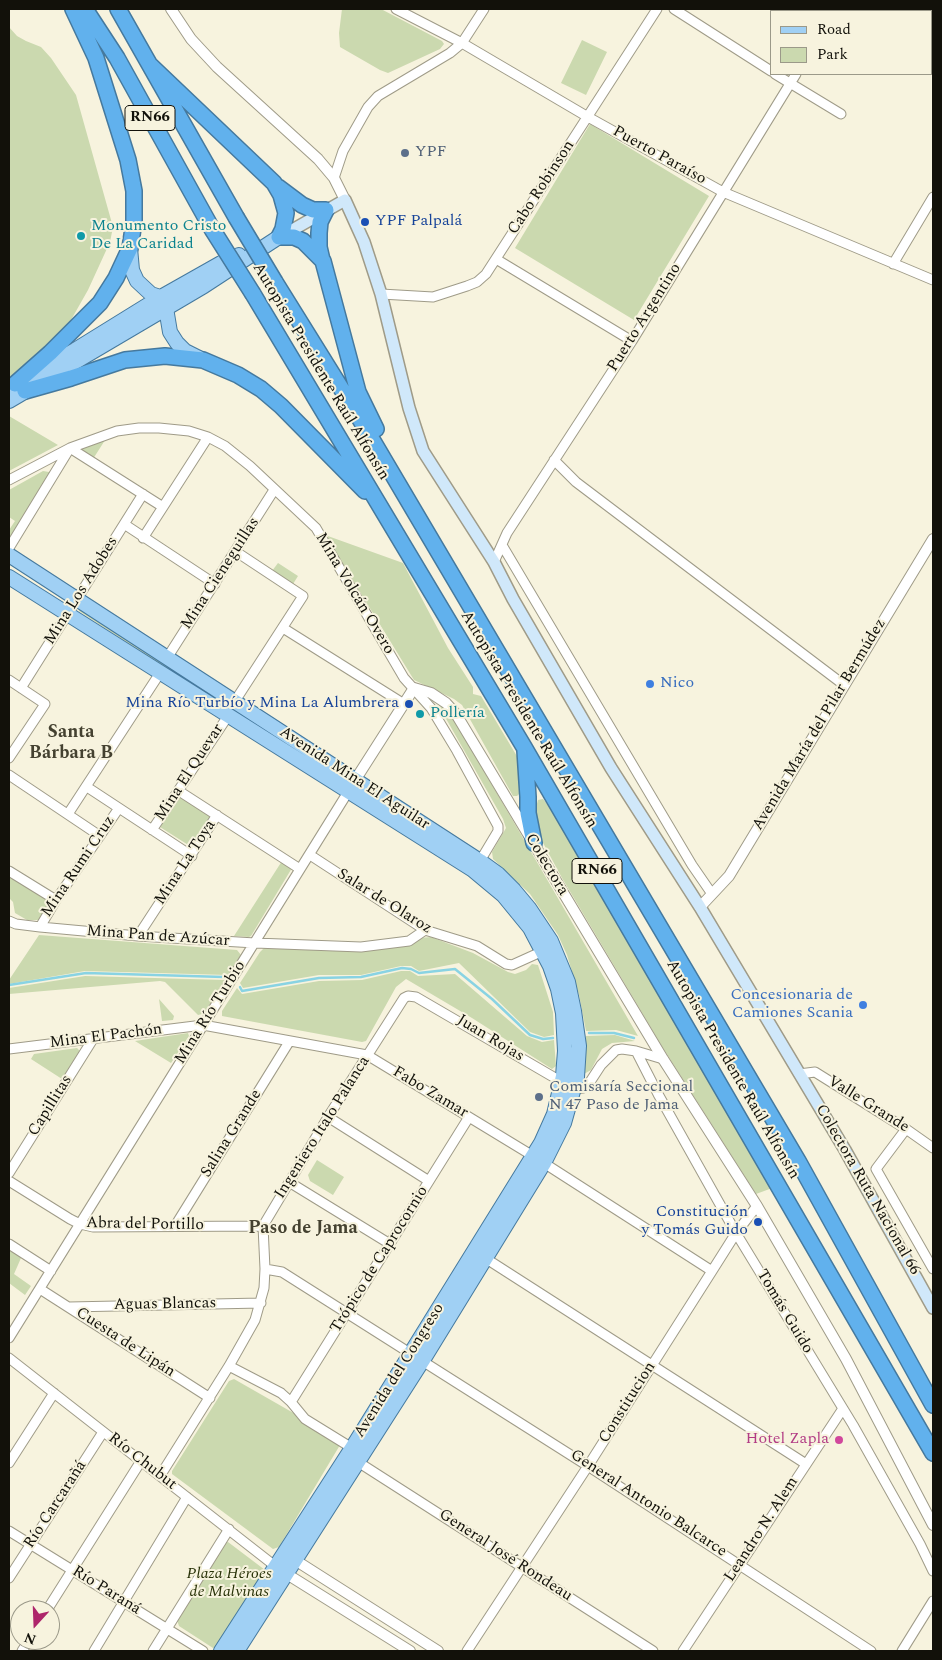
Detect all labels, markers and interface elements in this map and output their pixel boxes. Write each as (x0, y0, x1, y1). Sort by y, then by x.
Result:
legend (770, 10, 932, 75)
text: Road (817, 18, 851, 41)
text: Park (817, 43, 848, 66)
road number: RN66 (125, 106, 175, 130)
street label: Puerto Paraíso (609, 122, 709, 190)
street label: Cabo Robinson (504, 137, 580, 239)
place label: YPF (415, 143, 447, 163)
marker: YPF (399, 147, 411, 159)
place label: YPF Palpalá (375, 212, 462, 232)
marker: YPF Palpalá (359, 216, 371, 228)
place label: Monumento Cristo De La Caridad (91, 217, 226, 255)
marker: Monumento Cristo De La Caridad (75, 230, 87, 242)
street label: Autopista Presidente Raúl Alfonsín (247, 260, 393, 484)
street label: Puerto Argentino (604, 260, 686, 376)
street label: Mina Cieneguillas (178, 514, 264, 634)
street label: Mina Volcán Overo (310, 530, 398, 658)
street label: Mina Los Adobes (41, 533, 123, 649)
street label: Autopista Presidente Raúl Alfonsín (455, 608, 601, 832)
street label: Avenida María del Pilar Bermúdez (749, 616, 891, 834)
place label: Nico (660, 674, 694, 694)
marker: Nico (644, 678, 656, 690)
place label: Mina Río Turbío y Mina La Alumbrera (125, 694, 399, 714)
marker: Mina Río Turbío y Mina La Alumbrera (403, 698, 415, 710)
place label: Pollería (430, 704, 485, 724)
marker: Pollería (414, 708, 426, 720)
street label: Mina El Quevar (151, 721, 229, 825)
district label: Santa Bárbara B (29, 722, 113, 764)
street label: Avenida Mina El Aguilar (275, 723, 433, 835)
street label: Mina Rumi Cruz (38, 813, 120, 921)
street label: Mina La Toya (151, 817, 221, 909)
street label: Colectora (520, 830, 572, 900)
road number: RN66 (572, 858, 622, 884)
street label: Salar de Olaroz (333, 865, 435, 939)
street label: Mina Pan de Azúcar (86, 922, 230, 952)
street label: Autopista Presidente Raúl Alfonsín (661, 957, 803, 1183)
street label: Mina Río Turbio (172, 958, 250, 1068)
place label: Concesionaria de Camiones Scania (731, 986, 853, 1024)
marker: Concesionaria de Camiones Scania (857, 999, 869, 1011)
street label: Juan Rojas (453, 1011, 527, 1067)
street label: Mina El Pachón (49, 1021, 163, 1053)
street label: Ingeniero Italo Palanca (271, 1053, 375, 1203)
street label: Fabo Zamar (389, 1063, 471, 1123)
street label: Capillitas (25, 1072, 77, 1140)
street label: Valle Grande (824, 1072, 912, 1138)
place label: Comisaría Seccional N 47 Paso de Jama (549, 1078, 693, 1116)
street label: Salina Grande (197, 1087, 267, 1181)
marker: Comisaría Seccional N 47 Paso de Jama (533, 1091, 545, 1103)
street label: Colectora Ruta Nacional 66 (810, 1101, 924, 1279)
street label: Trópico de Caprocornio (327, 1183, 433, 1337)
place label: Constitución y Tomás Guido (641, 1203, 748, 1241)
street label: Abra del Portillo (86, 1214, 204, 1236)
marker: Constitución y Tomás Guido (752, 1216, 764, 1228)
district label: Paso de Jama (248, 1218, 358, 1240)
street label: Tomás Guido (751, 1266, 817, 1358)
street label: Aguas Blancas (113, 1295, 217, 1315)
street label: Avenida del Congreso (351, 1300, 449, 1442)
street label: Cuesta de Lipán (72, 1304, 178, 1382)
street label: Constitucion (595, 1359, 661, 1447)
street label: Río Chubut (104, 1429, 180, 1495)
place label: Hotel Zapla (746, 1430, 829, 1450)
marker: Hotel Zapla (833, 1434, 845, 1446)
street label: General Antonio Balcarce (566, 1446, 730, 1562)
street label: Río Carcarañá (20, 1457, 92, 1553)
street label: Leandro N. Alem (721, 1474, 803, 1586)
street label: General José Rondeau (435, 1506, 575, 1606)
street label: Río Paraná (68, 1562, 144, 1620)
park label: Plaza Héroes de Malvinas (186, 1565, 272, 1603)
north arrow (10, 1600, 60, 1650)
text: N (21, 1627, 39, 1650)

